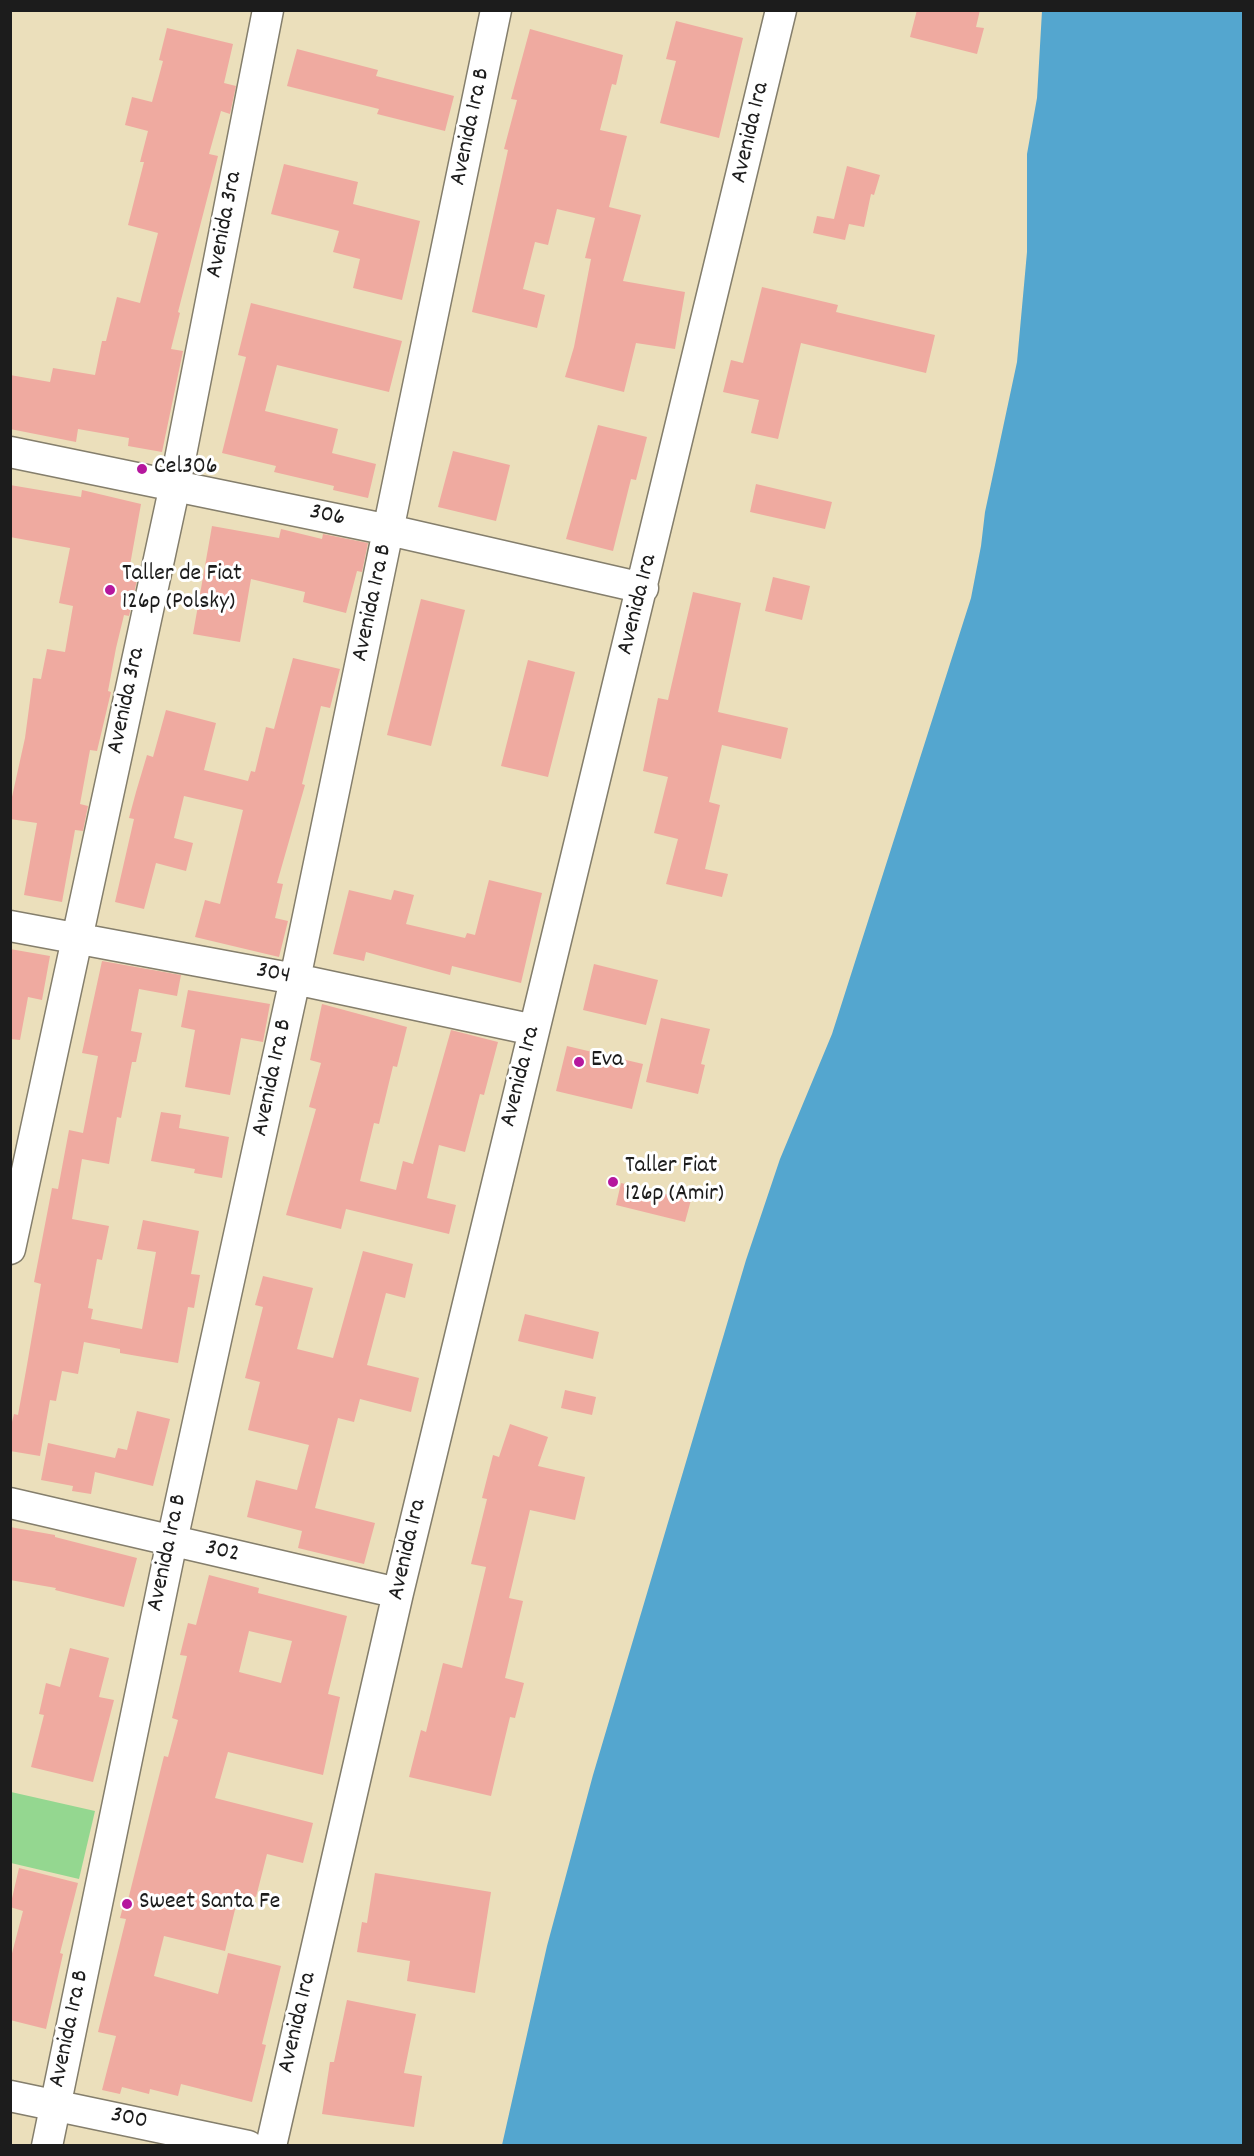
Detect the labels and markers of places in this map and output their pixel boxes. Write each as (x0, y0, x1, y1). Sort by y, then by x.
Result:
place label: Cel306 (154, 455, 218, 483)
marker: Cel306 (135, 462, 149, 476)
place label: Taller de Fiat 126p (Polsky) (122, 562, 242, 618)
marker: Taller de Fiat 126p (Polsky) (103, 583, 117, 597)
place label: Eva (591, 1048, 623, 1076)
marker: Eva (572, 1055, 586, 1069)
place label: Taller Fiat 126p (Amir) (625, 1154, 724, 1210)
marker: Taller Fiat 126p (Amir) (606, 1175, 620, 1189)
place label: Sweet Santa Fe (139, 1890, 280, 1918)
marker: Sweet Santa Fe (120, 1897, 134, 1911)

